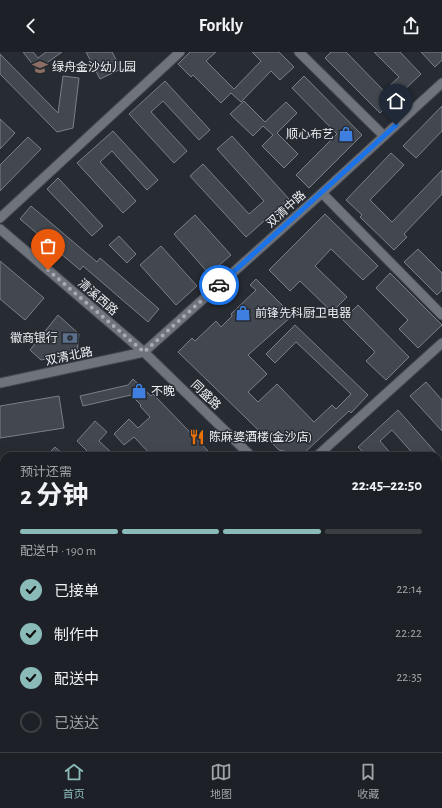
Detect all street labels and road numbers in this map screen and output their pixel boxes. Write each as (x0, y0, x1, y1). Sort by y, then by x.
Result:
street label: 双清中路 (263, 188, 308, 230)
street label: 清溪西路 (76, 276, 121, 317)
street label: 双清北路 (44, 344, 94, 367)
street label: 同盛路 (189, 377, 224, 412)

